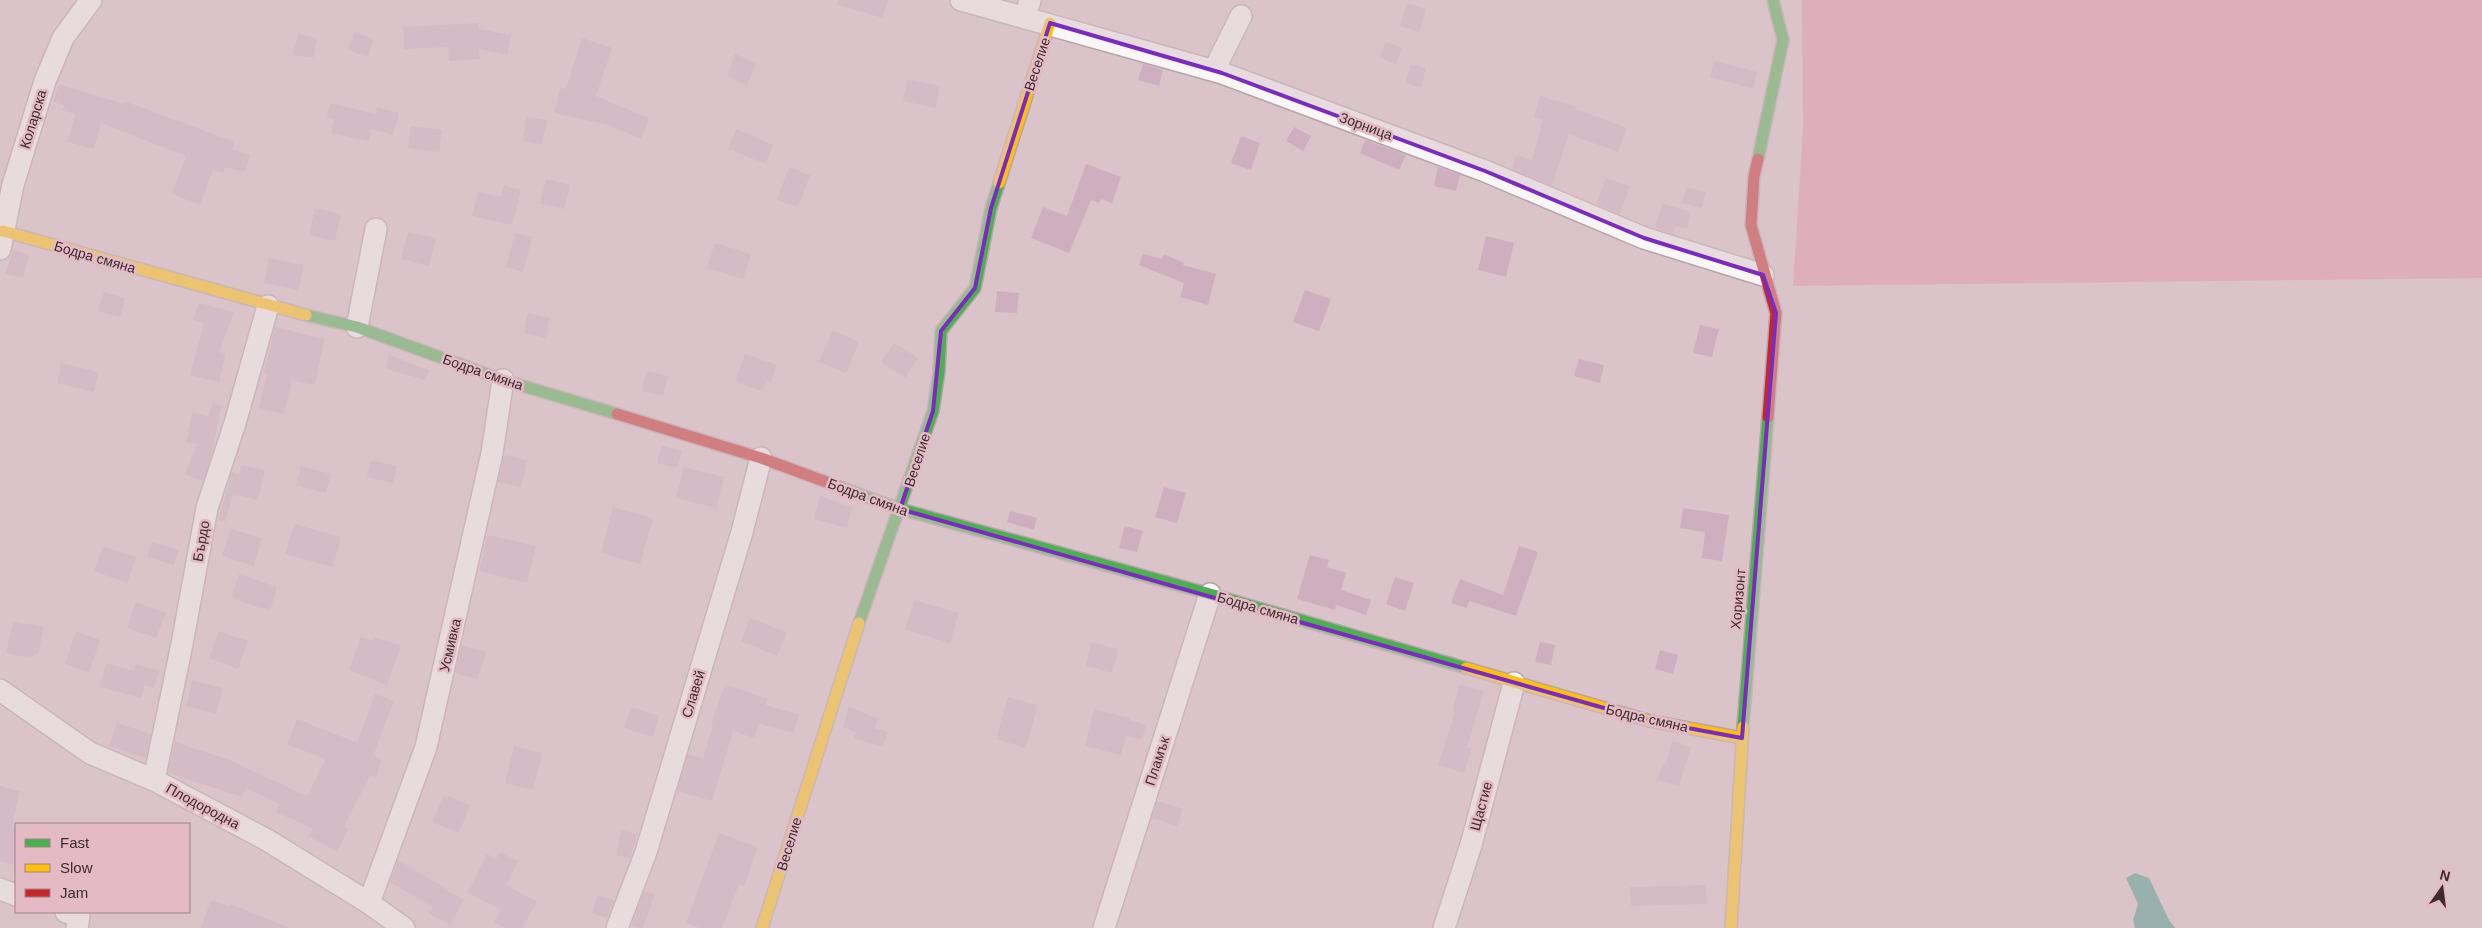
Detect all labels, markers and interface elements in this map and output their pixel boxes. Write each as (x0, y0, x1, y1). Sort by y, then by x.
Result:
street label: Веселие (1021, 35, 1053, 93)
street label: Коларска (16, 87, 50, 150)
street label: Зорница (1337, 109, 1395, 143)
street label: Бодра смяна (52, 238, 138, 276)
street label: Бодра смяна (441, 351, 526, 393)
street label: Веселие (901, 431, 933, 489)
street label: Бодра смяна (826, 475, 910, 519)
street label: Бърдо (190, 519, 213, 563)
street label: Хоризонт (1727, 567, 1749, 630)
street label: Бодра смяна (1215, 589, 1301, 627)
street label: Усмивка (436, 617, 464, 673)
street label: Славей (678, 668, 708, 720)
street label: Бодра смяна (1604, 701, 1690, 735)
street label: Пламък (1142, 734, 1173, 788)
street label: Плодородна (164, 780, 243, 832)
street label: Щастие (1467, 780, 1495, 832)
street label: Веселие (773, 815, 805, 873)
legend (15, 823, 190, 913)
text: Fast (60, 834, 90, 851)
text: Slow (60, 859, 93, 876)
north arrow (2417, 863, 2467, 913)
text: N (2438, 866, 2452, 884)
text: Jam (60, 884, 88, 901)

